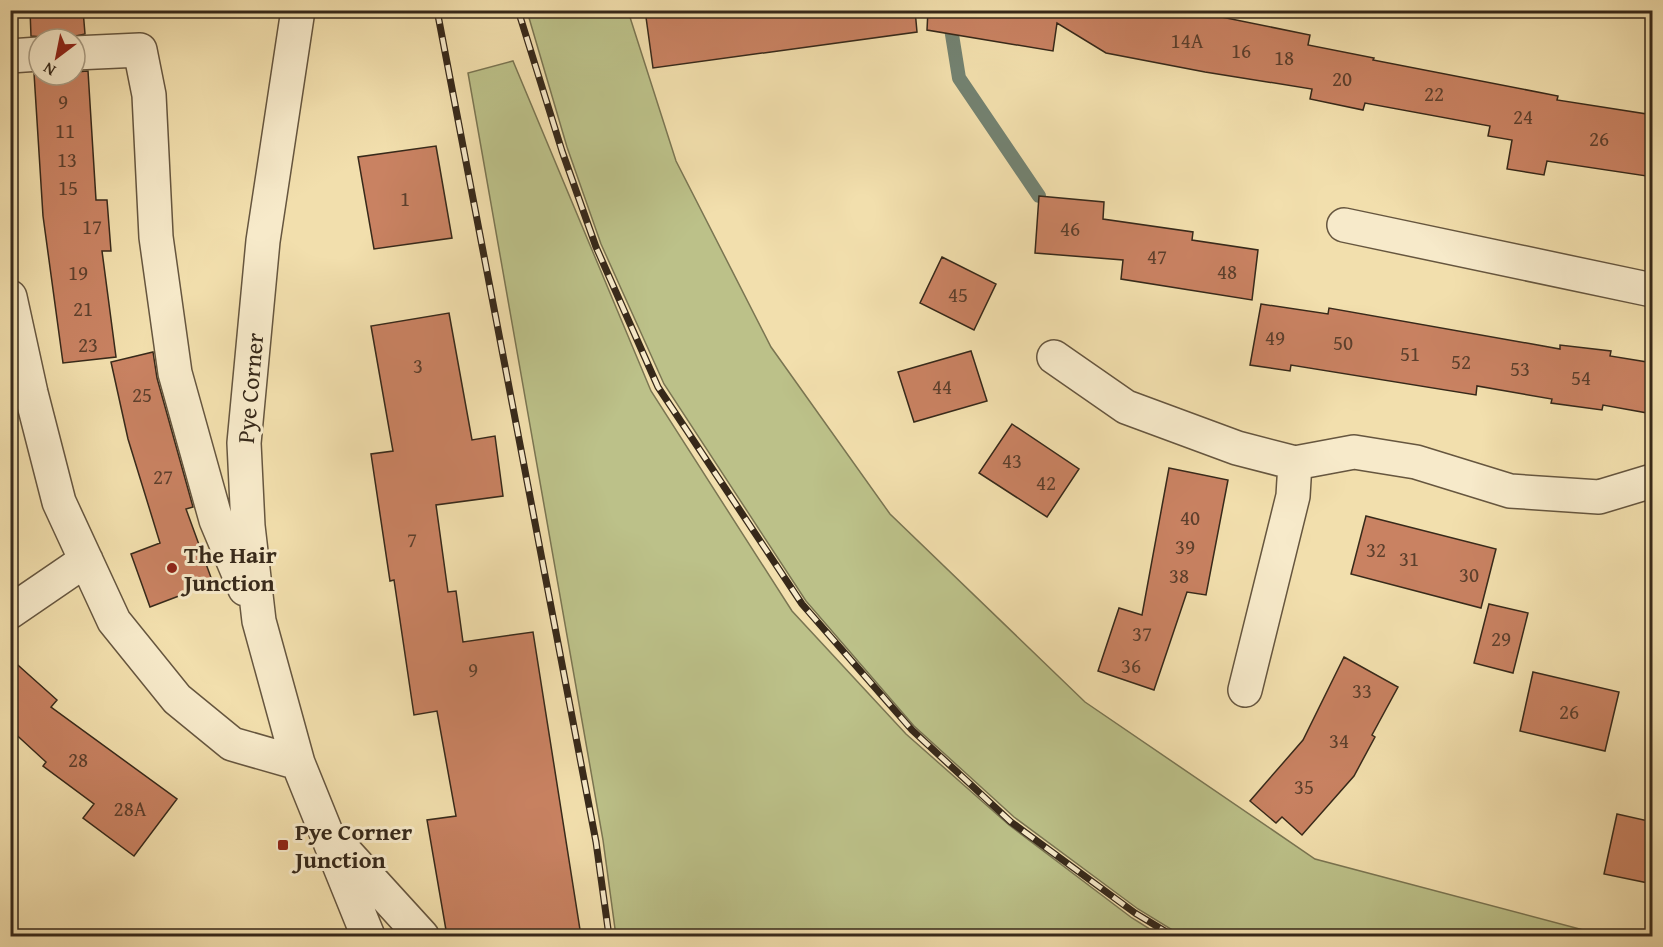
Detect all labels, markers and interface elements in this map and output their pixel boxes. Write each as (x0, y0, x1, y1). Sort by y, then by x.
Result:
house number: 14A (1171, 25, 1204, 56)
north arrow (27, 27, 87, 87)
house number: 16 (1231, 35, 1251, 66)
house number: 18 (1274, 42, 1294, 73)
text: N (38, 57, 60, 83)
house number: 20 (1332, 63, 1352, 94)
house number: 22 (1424, 78, 1444, 109)
house number: 9 (58, 86, 68, 117)
house number: 24 (1513, 101, 1533, 132)
house number: 11 (55, 115, 75, 146)
house number: 26 (1589, 123, 1609, 154)
house number: 13 (57, 144, 77, 175)
house number: 15 (58, 172, 78, 203)
house number: 1 (400, 183, 410, 214)
house number: 17 (82, 211, 102, 242)
house number: 46 (1060, 213, 1080, 244)
house number: 47 (1147, 241, 1167, 272)
house number: 48 (1217, 256, 1237, 287)
house number: 19 (68, 257, 88, 288)
house number: 45 (948, 279, 968, 310)
house number: 21 (73, 293, 93, 324)
house number: 49 (1265, 322, 1285, 353)
house number: 50 (1333, 327, 1353, 358)
house number: 23 (78, 329, 98, 360)
street label: Pye Corner (228, 331, 272, 445)
house number: 51 (1400, 338, 1420, 369)
house number: 52 (1451, 346, 1471, 377)
house number: 3 (413, 350, 423, 381)
house number: 53 (1510, 353, 1530, 384)
house number: 54 (1571, 362, 1591, 393)
house number: 44 (932, 371, 952, 402)
house number: 25 (132, 379, 152, 410)
house number: 43 (1002, 445, 1022, 476)
house number: 27 (153, 461, 173, 492)
house number: 42 (1036, 467, 1056, 498)
house number: 40 (1180, 502, 1200, 533)
house number: 7 (407, 524, 417, 555)
house number: 39 (1175, 531, 1195, 562)
house number: 32 (1366, 534, 1386, 565)
place label: The Hair Junction (180, 537, 277, 600)
house number: 31 (1399, 543, 1419, 574)
house number: 30 (1459, 559, 1479, 590)
house number: 38 (1169, 560, 1189, 591)
marker: The Hair Junction (165, 561, 179, 575)
house number: 37 (1132, 618, 1152, 649)
house number: 29 (1491, 623, 1511, 654)
house number: 36 (1121, 650, 1141, 681)
house number: 9 (468, 654, 478, 685)
house number: 33 (1352, 675, 1372, 706)
house number: 26 (1559, 696, 1579, 727)
house number: 34 (1329, 725, 1349, 756)
house number: 28 (68, 744, 88, 775)
house number: 35 (1294, 771, 1314, 802)
house number: 28A (114, 793, 147, 824)
place label: Pye Corner Junction (291, 814, 412, 877)
marker: Pye Corner Junction (276, 838, 290, 852)

